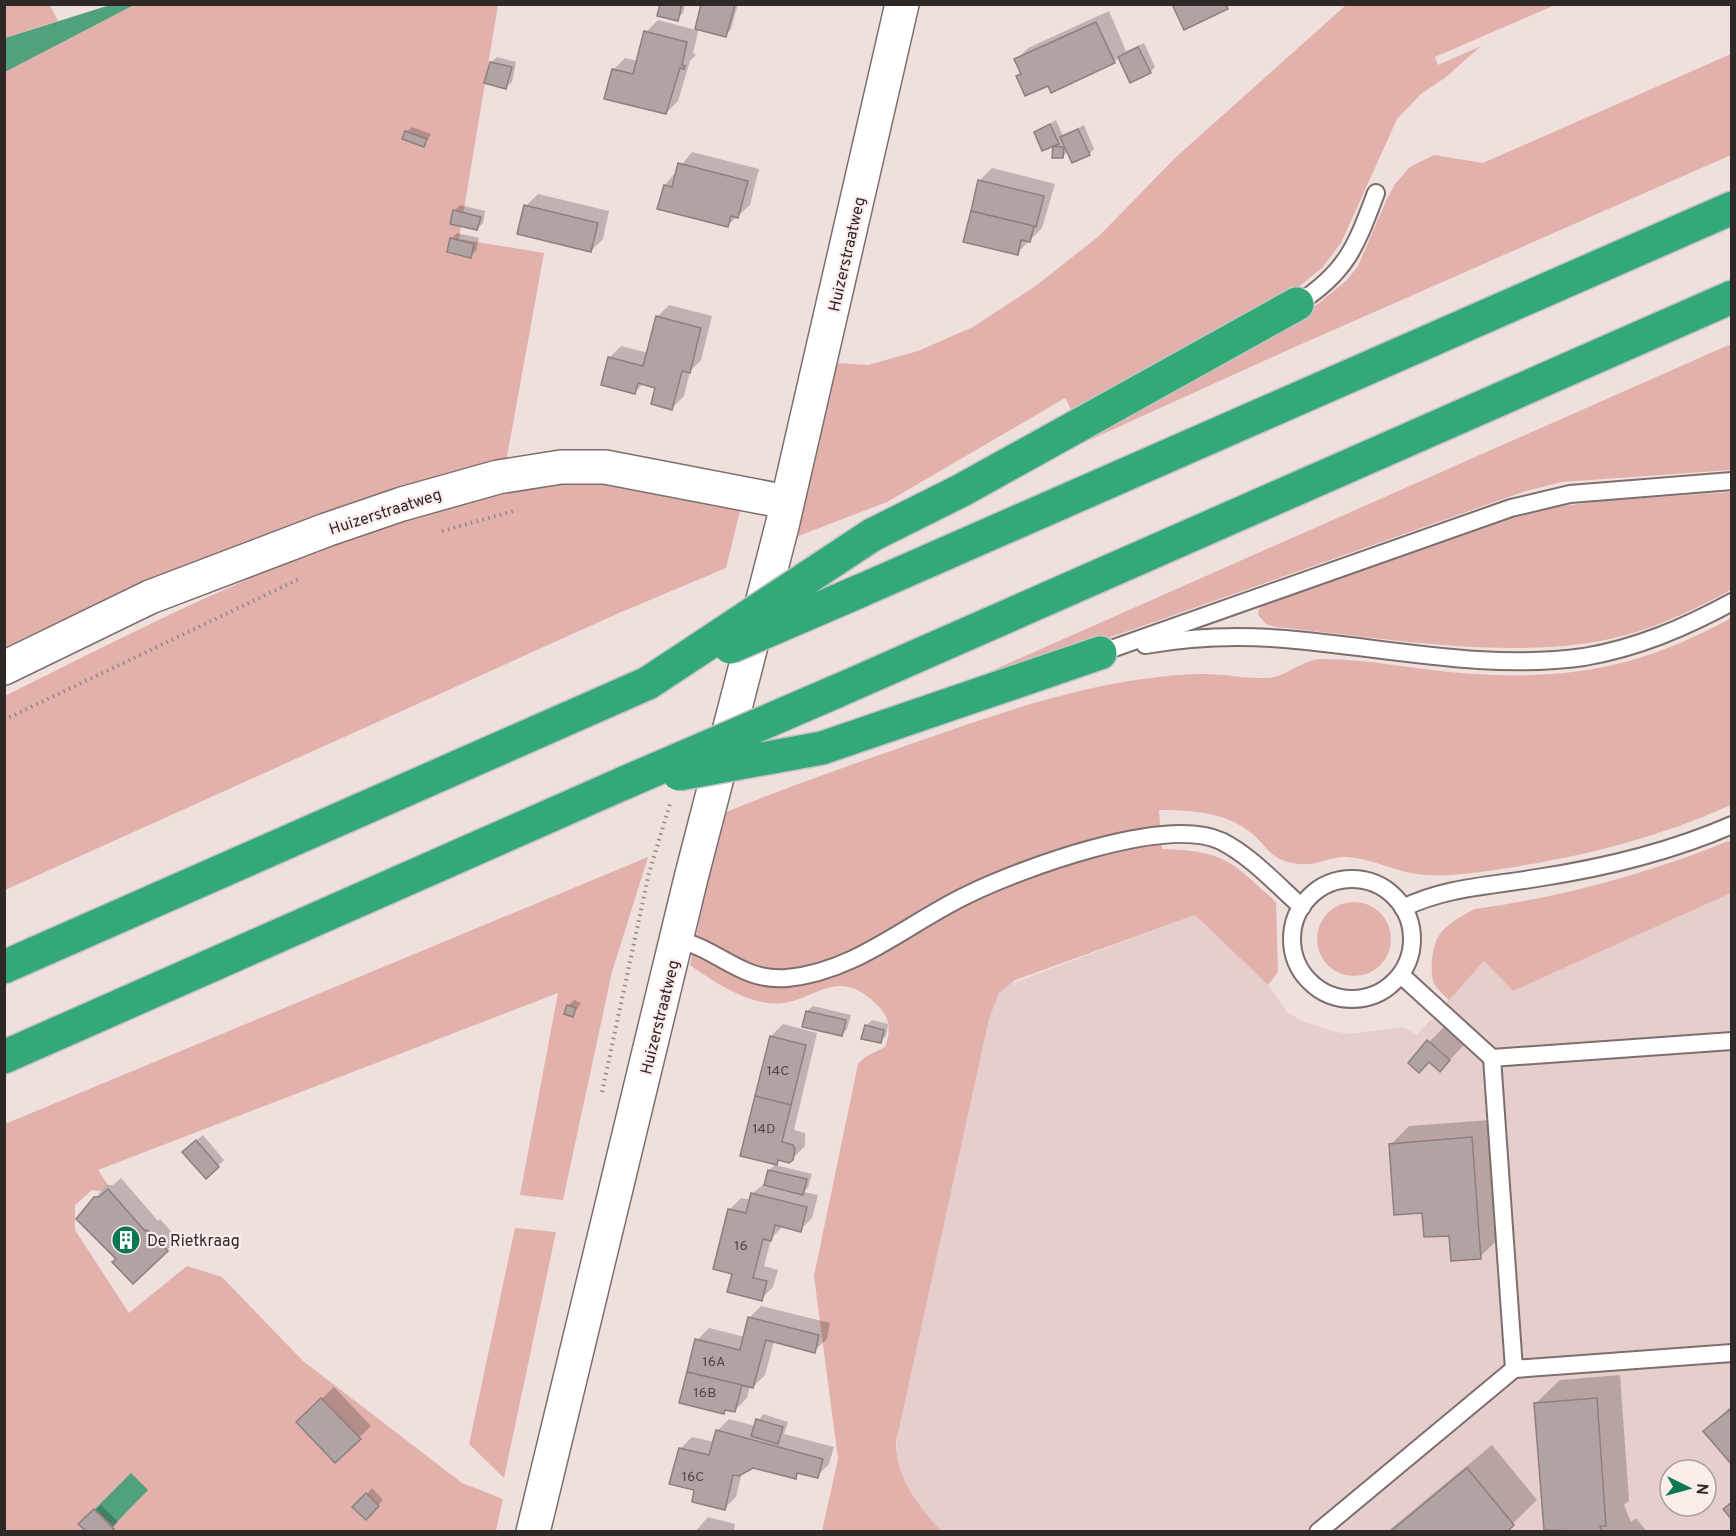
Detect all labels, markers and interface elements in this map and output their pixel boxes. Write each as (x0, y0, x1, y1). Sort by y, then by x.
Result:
street label: Huizerstraatweg (825, 195, 871, 314)
street label: Huizerstraatweg (327, 485, 444, 541)
street label: Huizerstraatweg (637, 958, 685, 1077)
house number: 14C (767, 1063, 789, 1080)
house number: 14D (752, 1121, 776, 1138)
building icon: De Rietkraag (110, 1224, 142, 1256)
place label: De Rietkraag (147, 1232, 240, 1252)
house number: 16 (734, 1238, 748, 1255)
house number: 16A (703, 1354, 725, 1371)
house number: 16B (694, 1385, 716, 1402)
north arrow (1658, 1458, 1718, 1518)
house number: 16C (682, 1469, 704, 1486)
text: N (1690, 1483, 1711, 1496)

